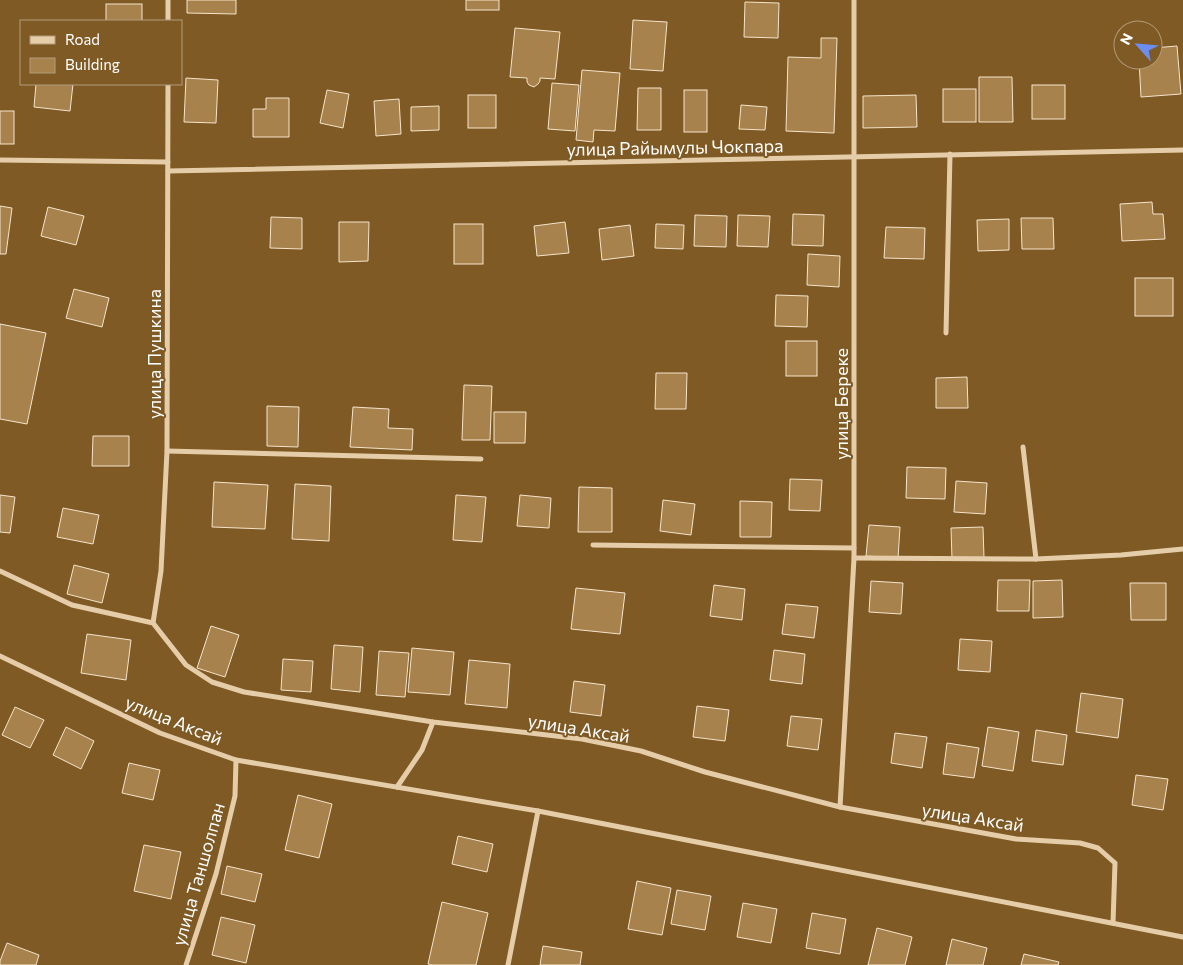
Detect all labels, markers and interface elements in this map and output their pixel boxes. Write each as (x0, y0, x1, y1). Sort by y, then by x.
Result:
legend (20, 20, 182, 85)
north arrow (1113, 20, 1163, 70)
text: Road (65, 30, 100, 48)
text: N (1116, 30, 1136, 47)
text: Building (65, 55, 120, 73)
street label: улица Райымулы Чокпара (566, 134, 784, 160)
street label: улица Пушкина (143, 289, 165, 419)
street label: улица Береке (830, 348, 852, 460)
street label: улица Аксай (122, 691, 226, 749)
street label: улица Аксай (526, 709, 632, 747)
street label: улица Аксай (920, 798, 1026, 836)
street label: улица Таншолпан (167, 800, 229, 948)

